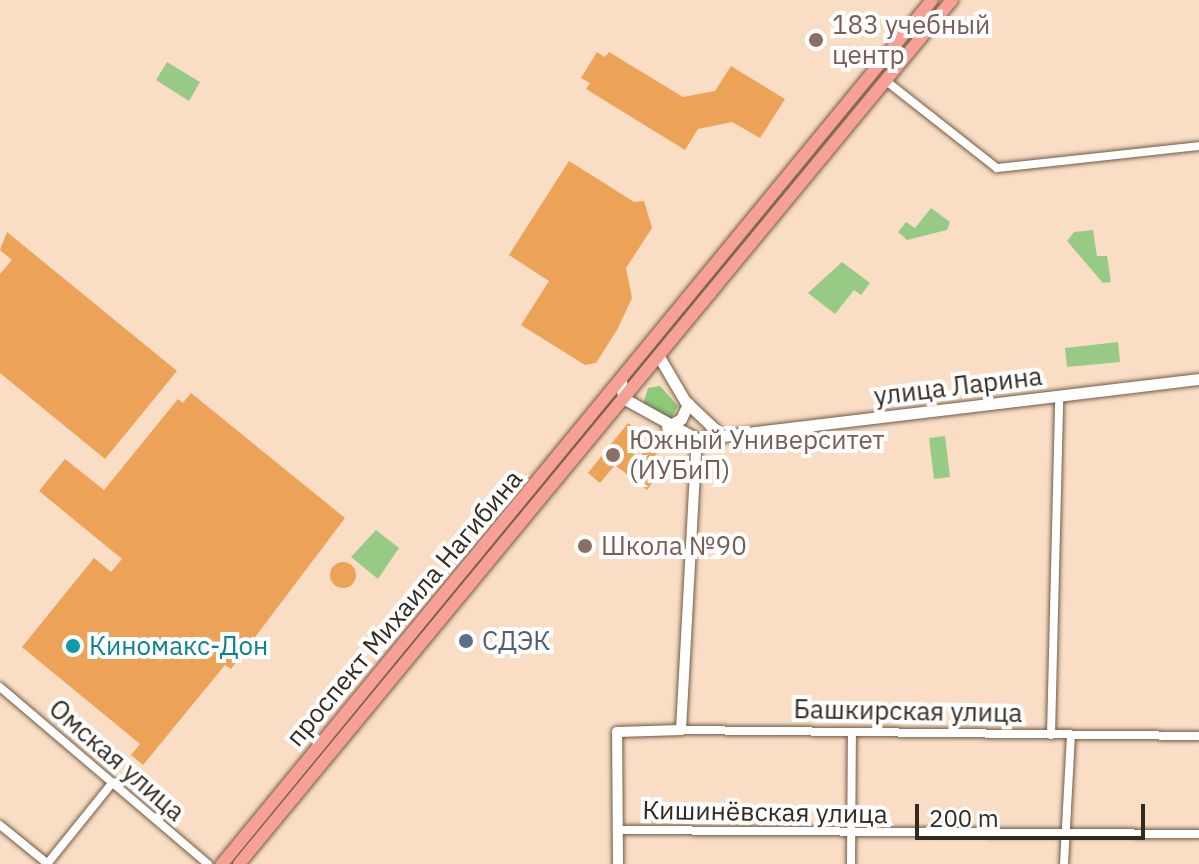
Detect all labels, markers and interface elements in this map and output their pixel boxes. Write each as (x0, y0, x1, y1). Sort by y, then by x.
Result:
place label: 183 учебный центр (832, 9, 990, 70)
marker: 183 учебный центр (807, 31, 825, 49)
street label: улица Ларина (872, 360, 1044, 412)
place label: Южный Университет (ИУБиП) (629, 424, 885, 486)
marker: Южный Университет (ИУБиП) (604, 446, 622, 464)
street label: проспект Михаила Нагибина (279, 464, 529, 752)
place label: Школа №90 (601, 530, 747, 562)
marker: Школа №90 (576, 537, 594, 555)
place label: СДЭК (482, 625, 551, 657)
place label: Киномакс-Дон (89, 630, 268, 662)
marker: СДЭК (457, 632, 475, 650)
marker: Киномакс-Дон (64, 637, 82, 655)
street label: Омская улица (43, 693, 191, 827)
street label: Башкирская улица (793, 693, 1023, 729)
scale bar (919, 788, 1149, 838)
street label: Кишинёвская улица (642, 794, 888, 830)
text: 200 m (929, 802, 999, 834)

